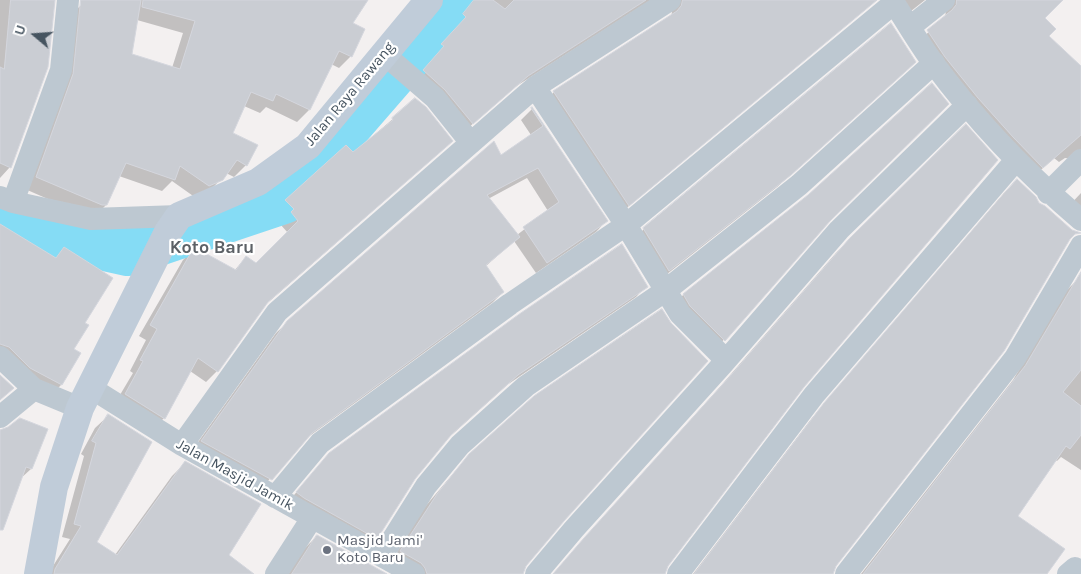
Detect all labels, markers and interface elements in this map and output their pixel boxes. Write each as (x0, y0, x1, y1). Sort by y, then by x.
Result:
north arrow (10, 10, 60, 60)
text: U (11, 23, 30, 37)
street label: Jalan Raya Rawang (301, 39, 399, 149)
district label: Koto Baru (170, 237, 254, 259)
street label: Jalan Masjid Jamik (173, 435, 297, 515)
place label: Masjid Jami' Koto Baru (337, 532, 422, 567)
marker: Masjid Jami' Koto Baru (321, 544, 333, 556)

